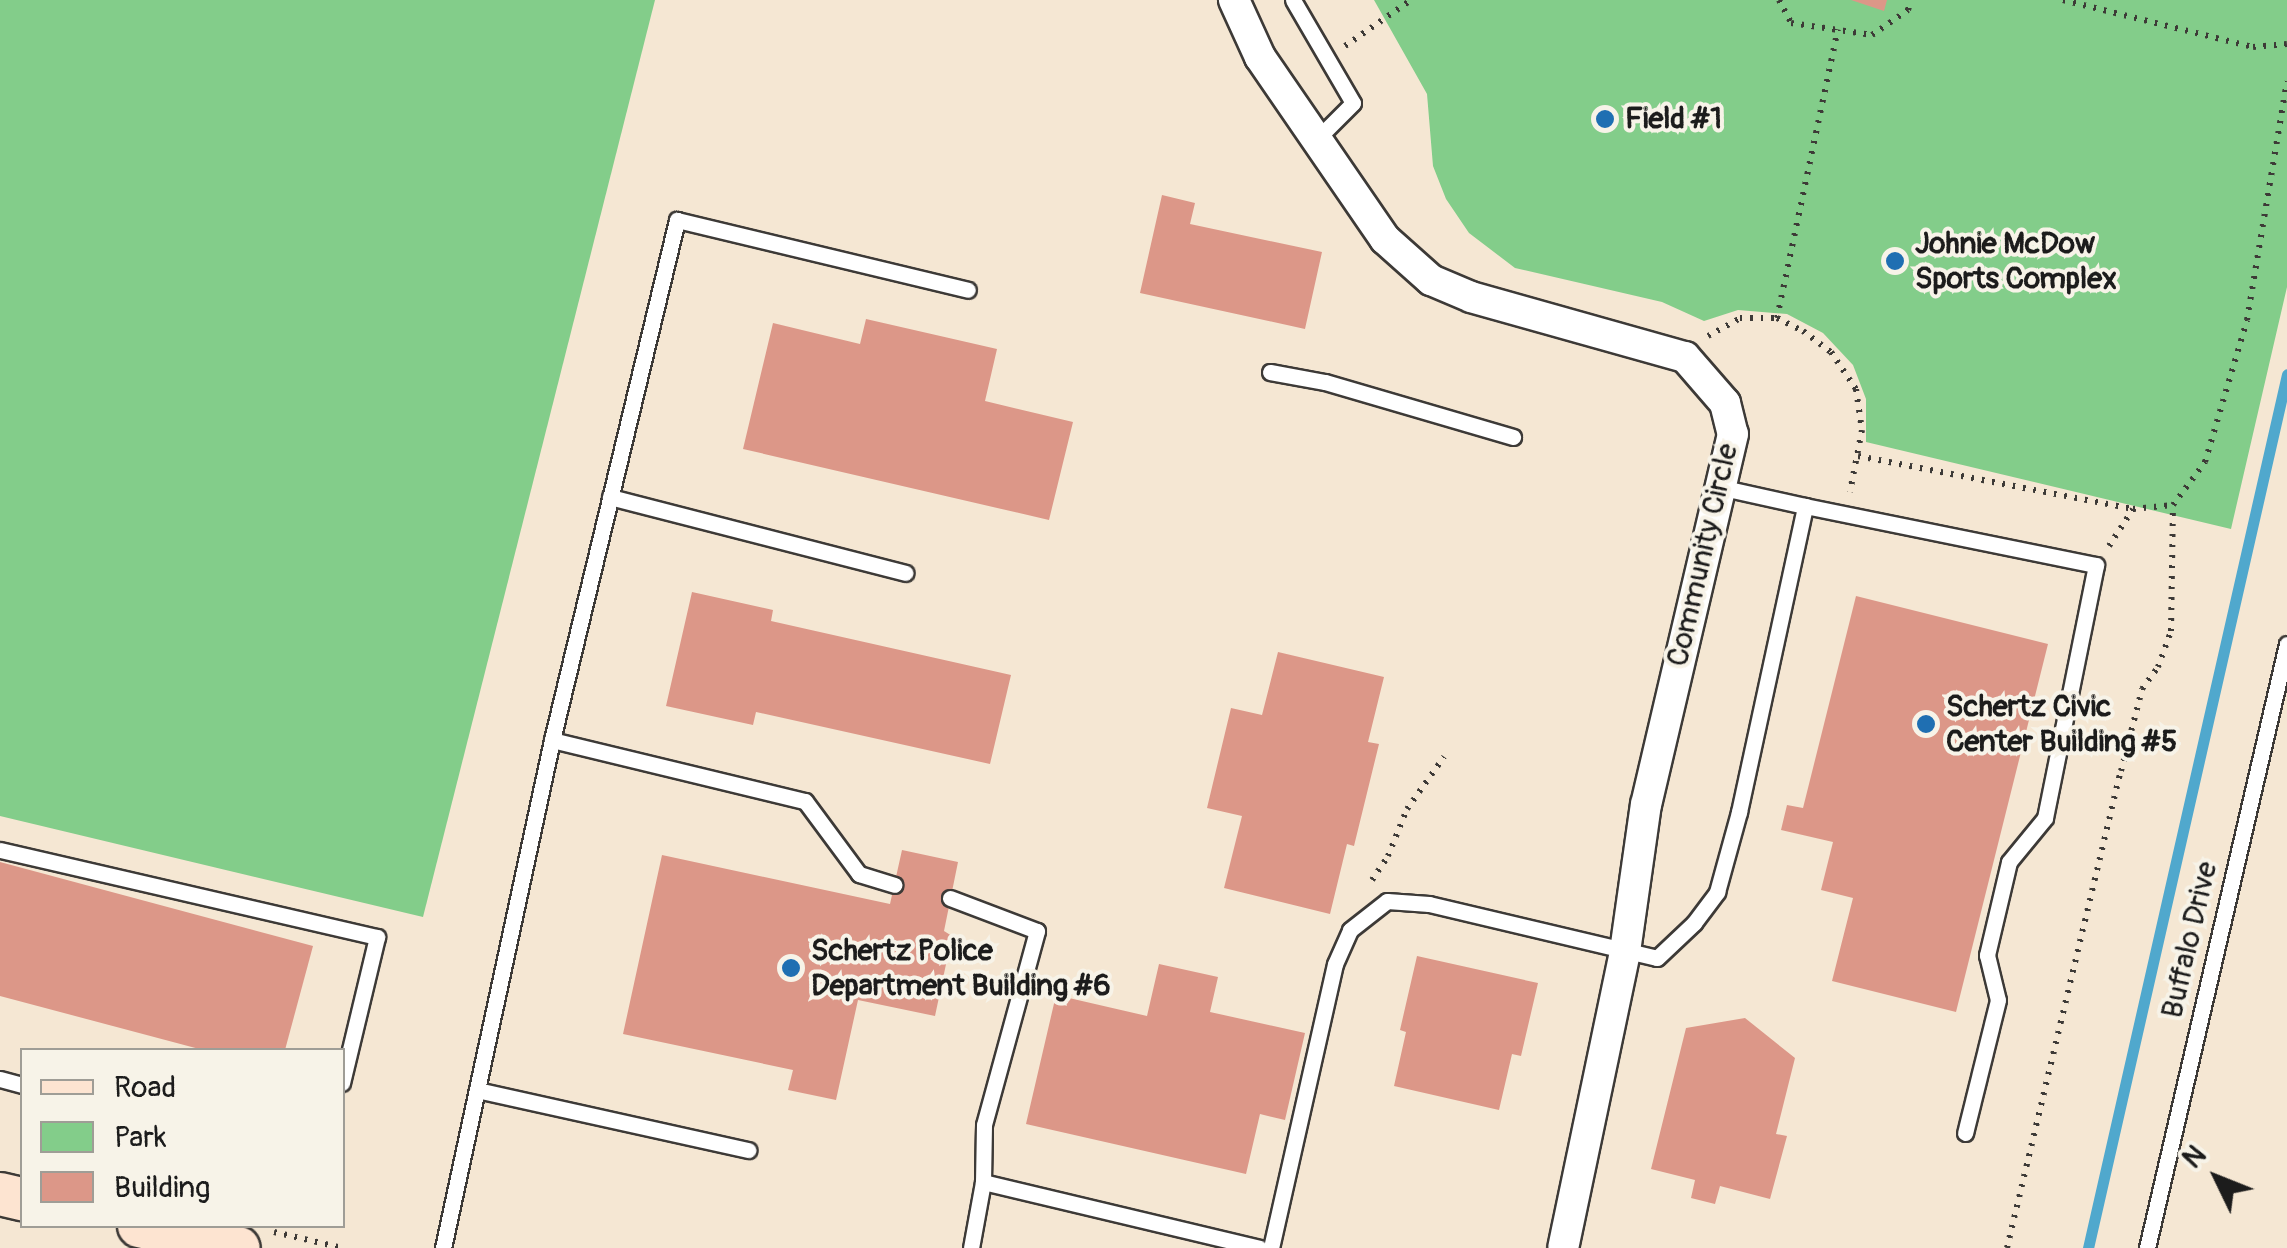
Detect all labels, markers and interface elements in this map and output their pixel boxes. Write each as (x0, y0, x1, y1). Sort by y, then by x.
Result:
place label: Field #1 (1625, 101, 1722, 137)
marker: Field #1 (1594, 108, 1616, 130)
place label: Johnie McDow Sports Complex (1915, 226, 2117, 296)
marker: Johnie McDow Sports Complex (1884, 250, 1906, 272)
street label: Community Circle (1660, 440, 1746, 670)
place label: Schertz Civic Center Building #5 (1946, 689, 2177, 760)
marker: Schertz Civic Center Building #5 (1915, 713, 1937, 735)
street label: Buffalo Drive (2155, 858, 2225, 1022)
place label: Schertz Police Department Building #6 (811, 933, 1111, 1004)
marker: Schertz Police Department Building #6 (780, 957, 802, 979)
legend (20, 1048, 345, 1228)
text: Road (114, 1069, 176, 1106)
text: Park (114, 1119, 167, 1156)
north arrow (2167, 1128, 2267, 1228)
text: N (2175, 1138, 2214, 1176)
text: Building (114, 1169, 210, 1206)

